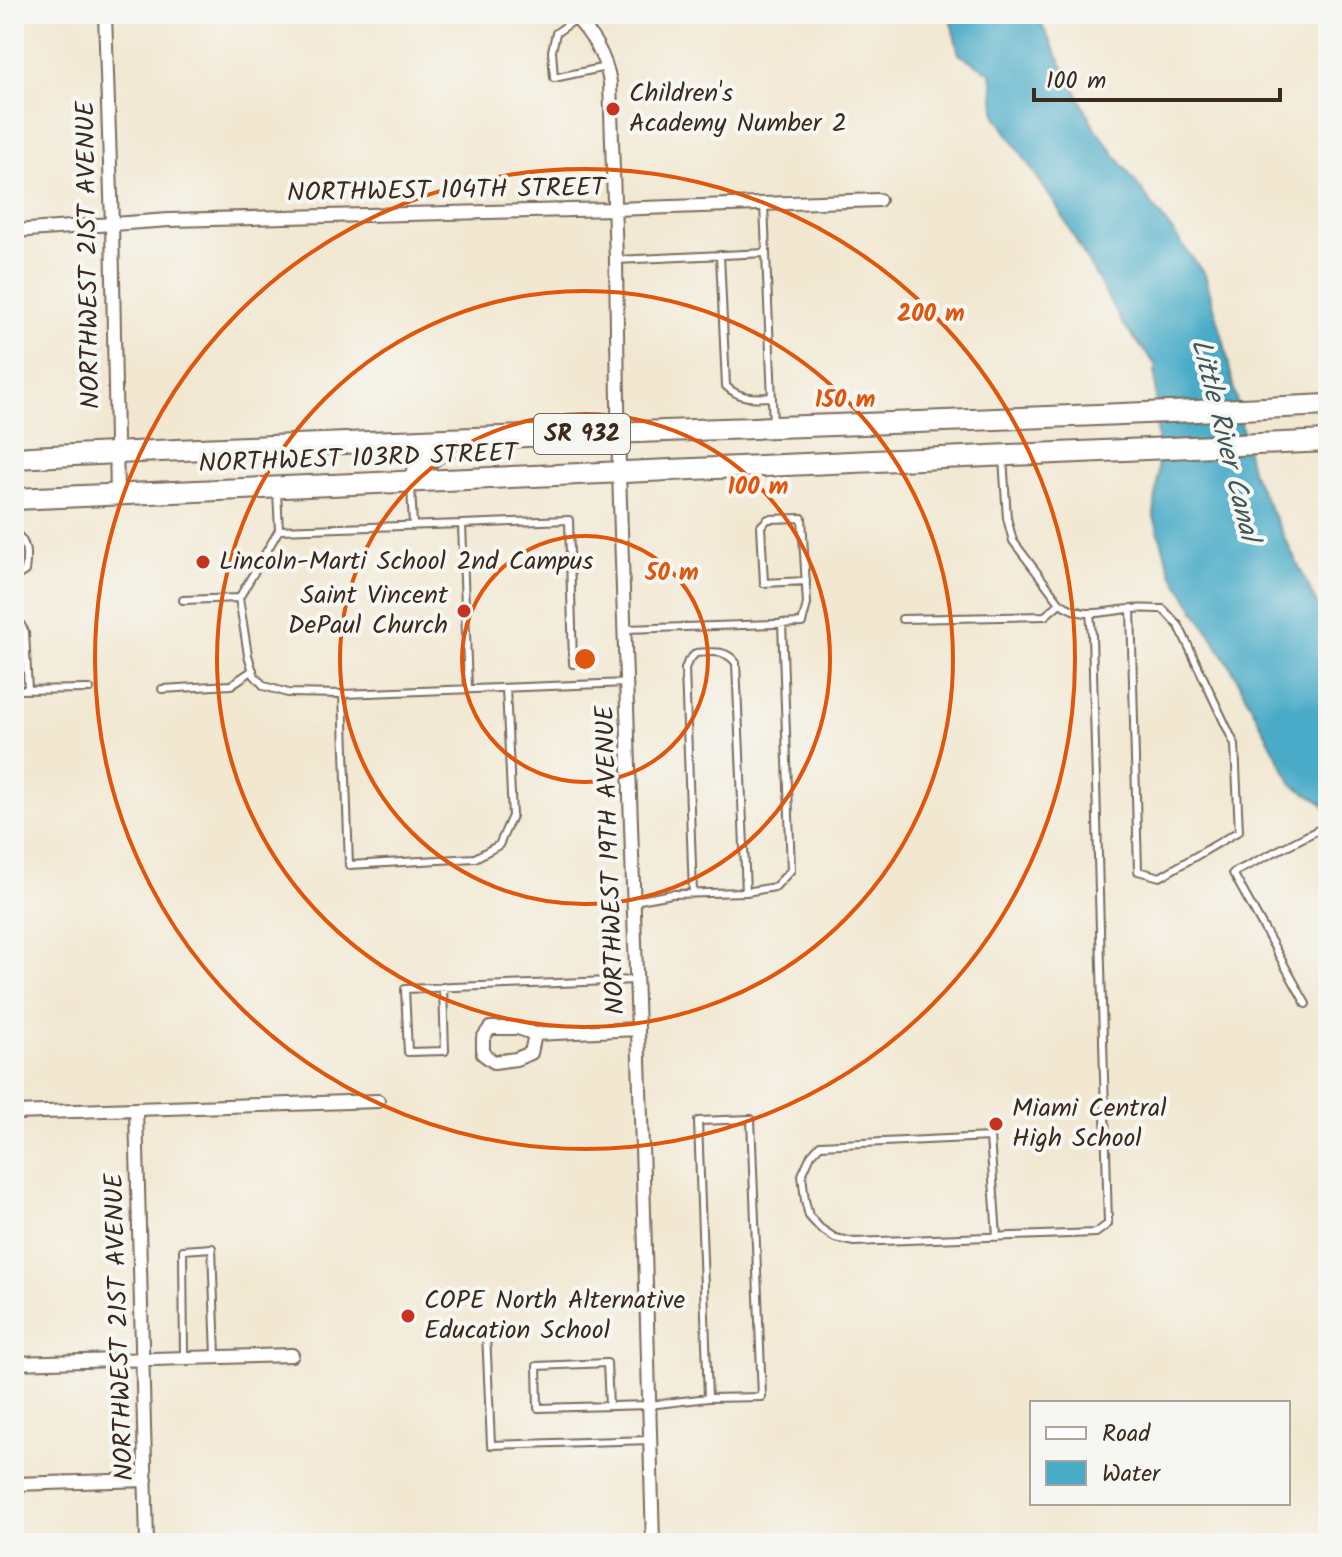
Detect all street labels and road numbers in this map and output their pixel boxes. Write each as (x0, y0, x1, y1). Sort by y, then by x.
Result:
street label: NORTHWEST 21ST AVENUE (65, 100, 113, 410)
street label: NORTHWEST 104TH STREET (287, 167, 608, 215)
road number: SR 932 (534, 414, 630, 454)
street label: NORTHWEST 103RD STREET (198, 432, 520, 486)
street label: NORTHWEST 19TH AVENUE (585, 704, 637, 1015)
street label: NORTHWEST 21ST AVENUE (94, 1171, 146, 1482)

